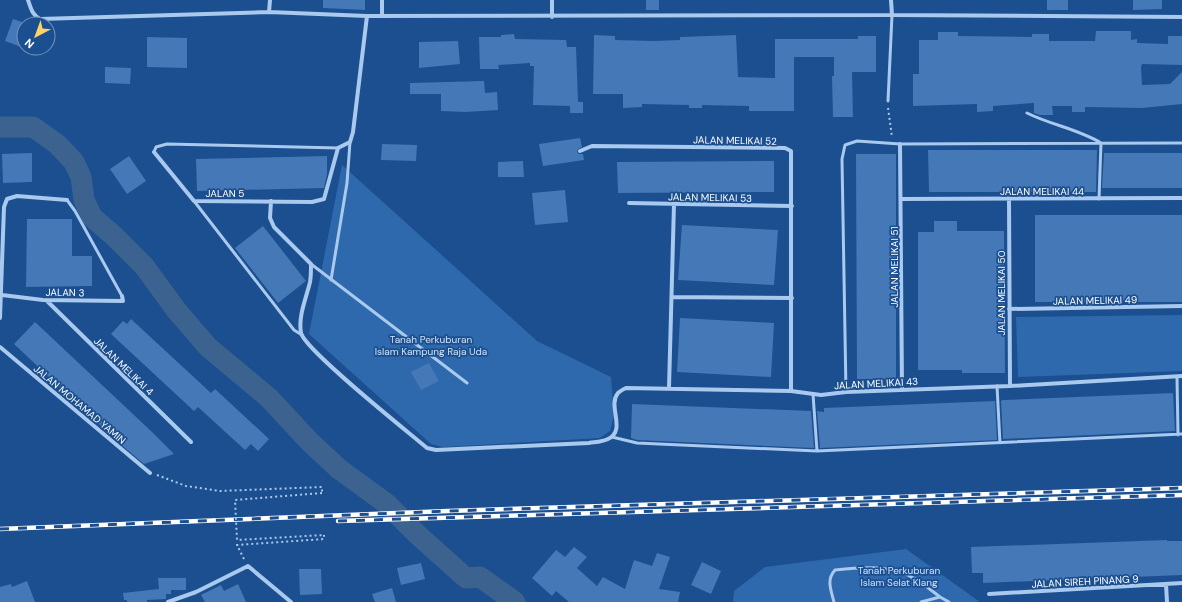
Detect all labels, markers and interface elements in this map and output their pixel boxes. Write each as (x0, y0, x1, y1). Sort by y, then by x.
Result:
north arrow (16, 16, 56, 56)
text: N (22, 36, 37, 51)
street label: JALAN MELIKAI 52 (693, 133, 777, 148)
street label: JALAN MELIKAI 44 (1000, 185, 1084, 198)
street label: JALAN 5 (206, 187, 244, 200)
street label: JALAN MELIKAI 53 (668, 190, 752, 205)
street label: JALAN MELIKAI 51 (888, 226, 901, 308)
street label: JALAN MELIKAI 50 (995, 250, 1008, 335)
street label: JALAN 3 (46, 286, 85, 299)
street label: JALAN MELIKAI 49 (1053, 293, 1137, 308)
park label: Tanah Perkuburan Islam Kampung Raja Uda (375, 333, 487, 358)
street label: JALAN MELIKAI 4 (91, 335, 156, 398)
street label: JALAN MOHAMAD YAMIN (31, 362, 129, 447)
street label: JALAN MELIKAI 43 (834, 375, 918, 392)
park label: Tanah Perkuburan Islam Selat Klang (858, 564, 940, 589)
street label: JALAN SIREH PINANG 9 (1031, 572, 1139, 591)

